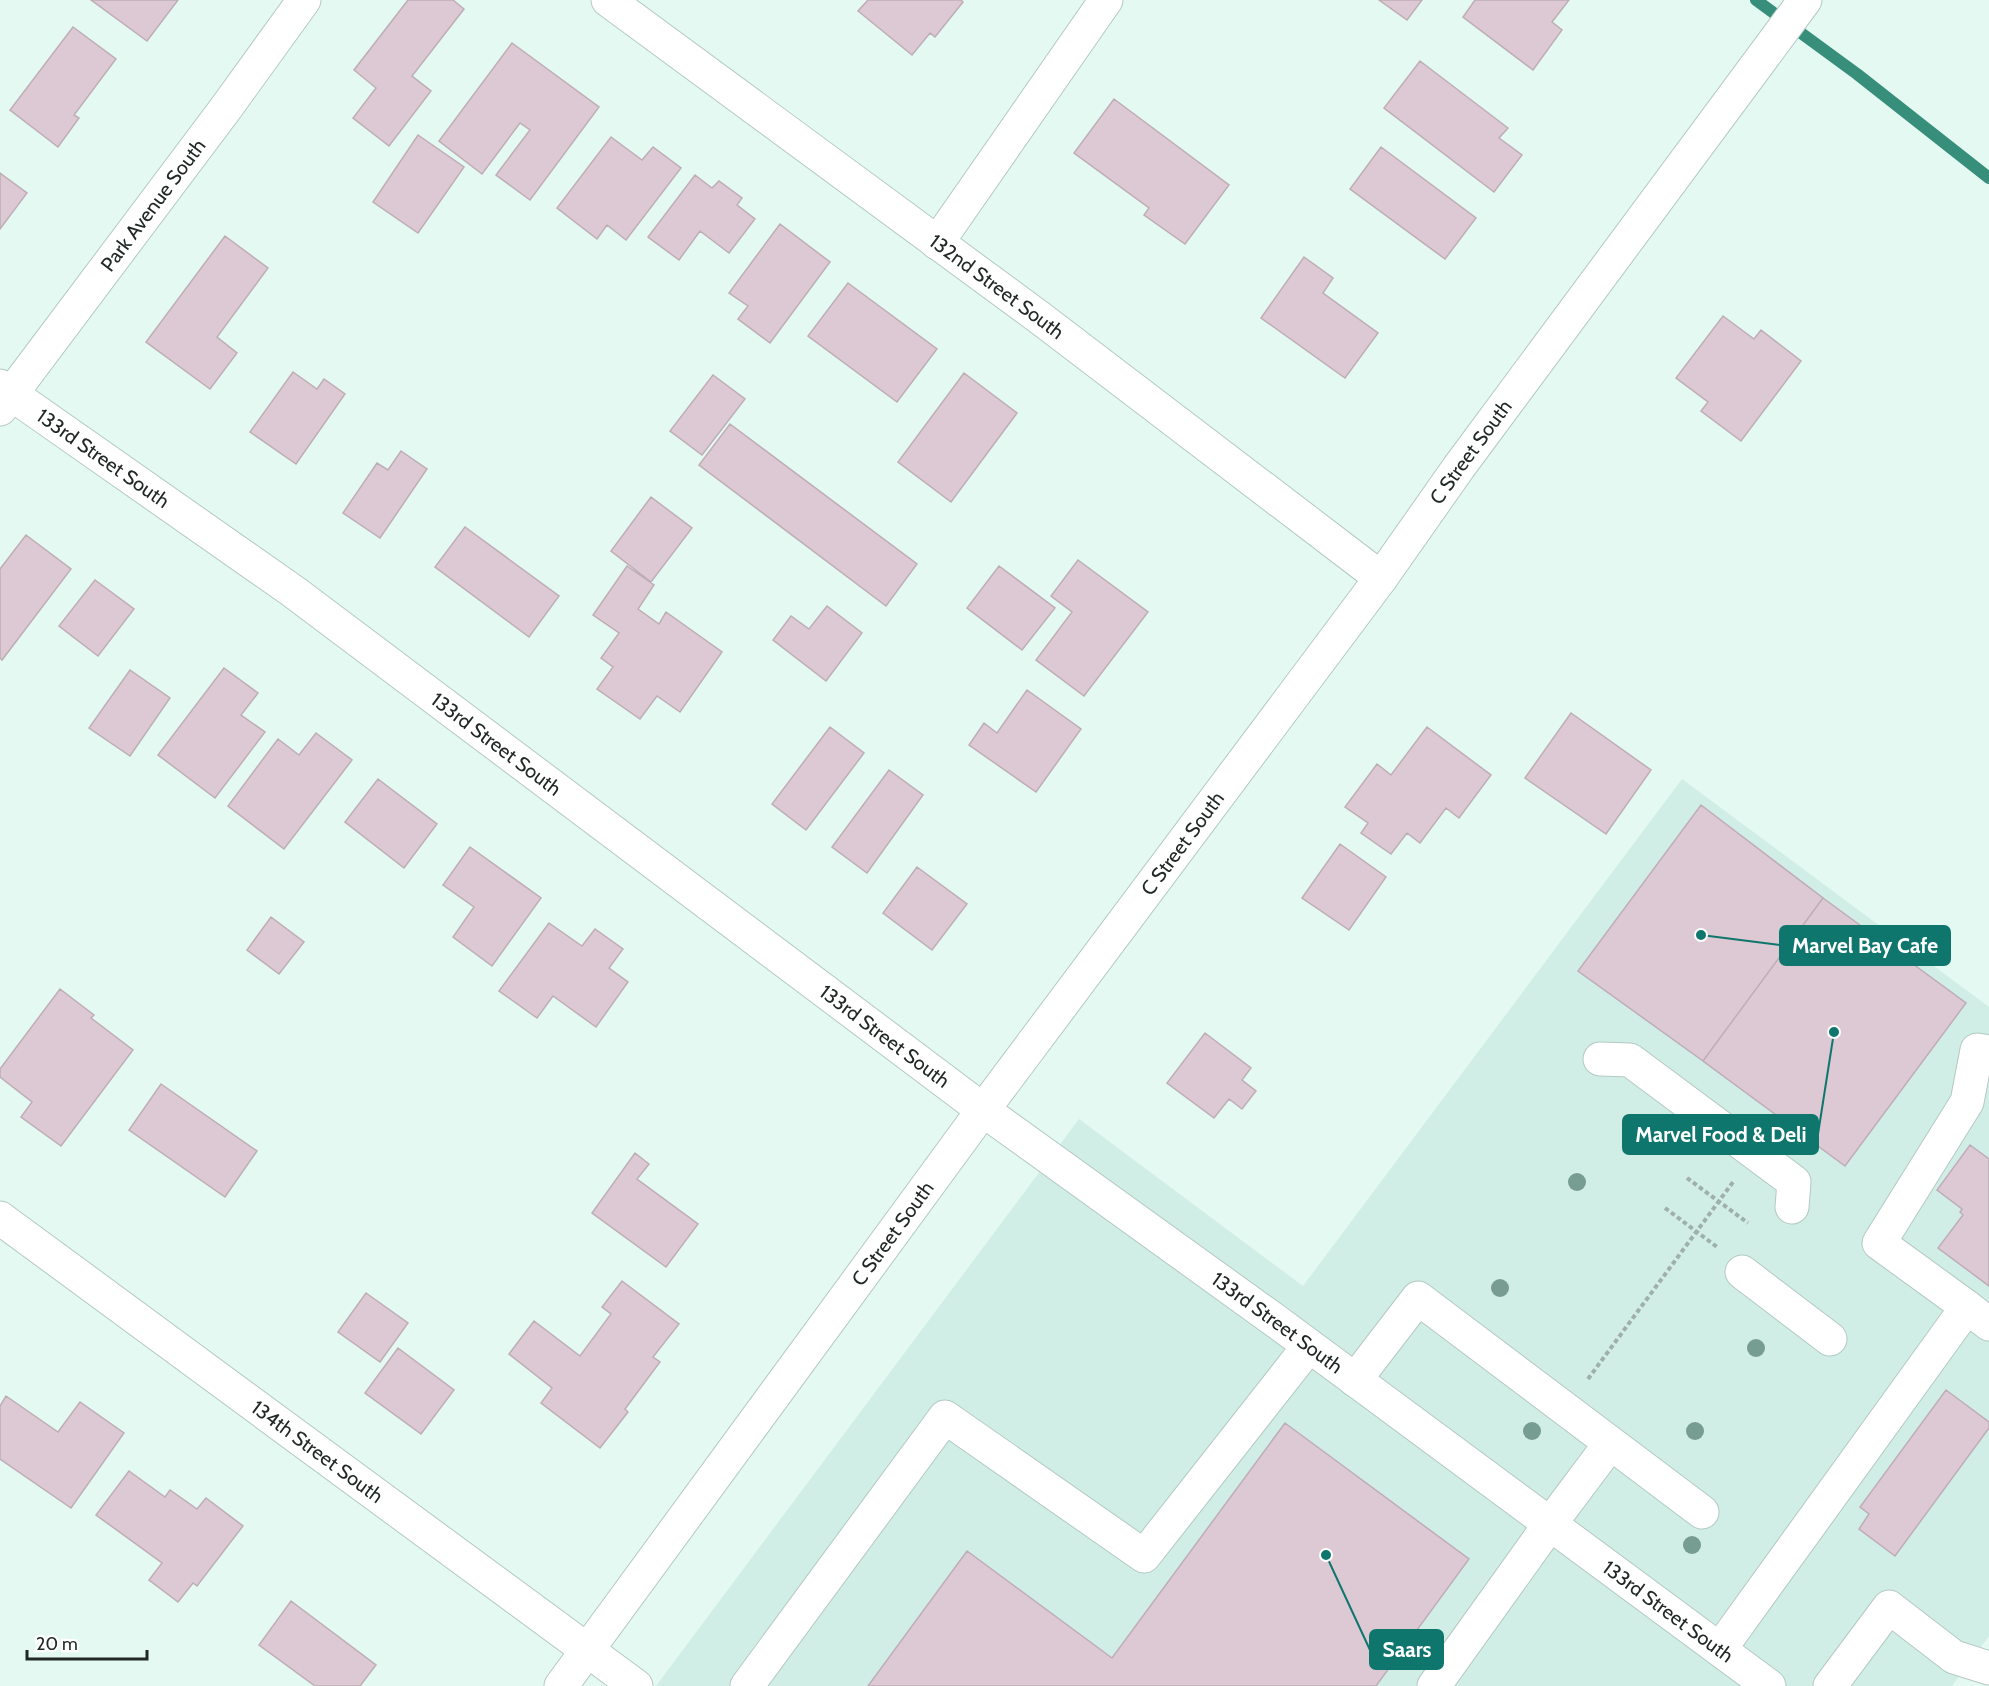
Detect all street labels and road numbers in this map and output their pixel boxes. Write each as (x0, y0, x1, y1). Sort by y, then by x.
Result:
street label: Park Avenue South (96, 134, 211, 276)
street label: 132nd Street South (925, 229, 1069, 344)
street label: C Street South (1425, 395, 1517, 509)
street label: 133rd Street South (32, 404, 174, 513)
street label: 133rd Street South (426, 687, 566, 801)
street label: C Street South (1136, 787, 1229, 900)
street label: 133rd Street South (815, 979, 954, 1093)
street label: C Street South (846, 1177, 939, 1290)
street label: 133rd Street South (1207, 1267, 1348, 1379)
street label: 134th Street South (247, 1395, 388, 1508)
street label: 133rd Street South (1598, 1555, 1738, 1668)

